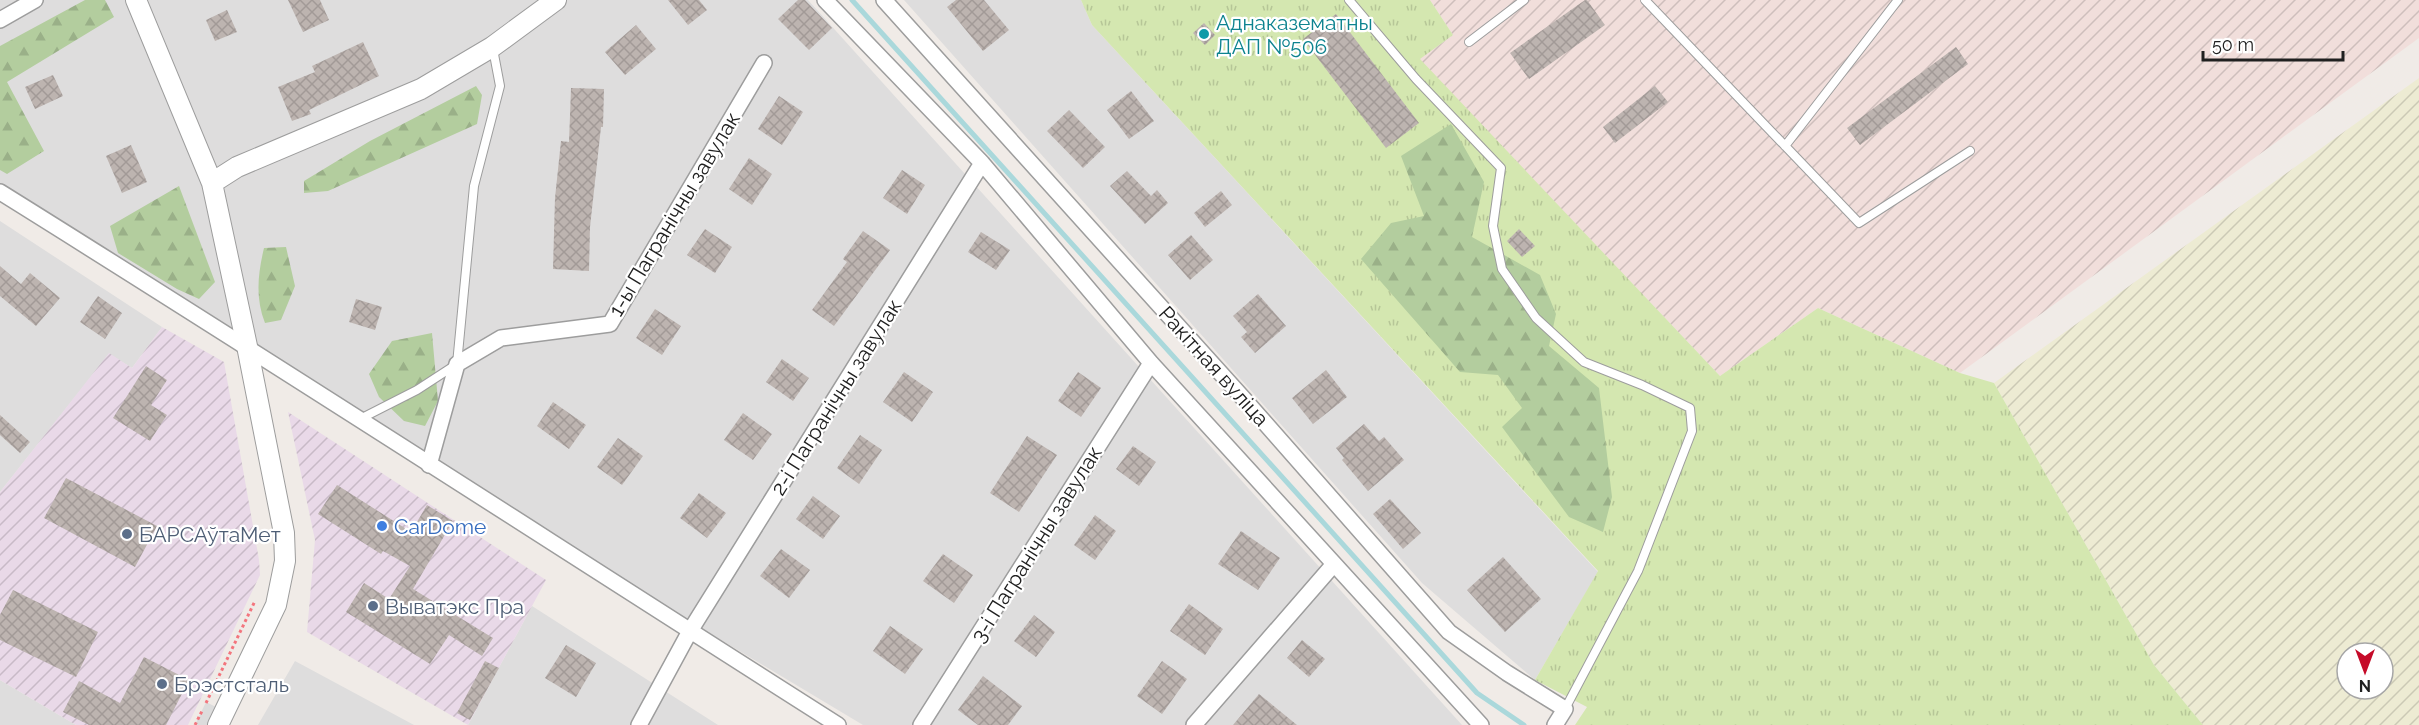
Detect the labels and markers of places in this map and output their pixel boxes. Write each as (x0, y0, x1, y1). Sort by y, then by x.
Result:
place label: Аднаказематны ДАП №506 (1216, 10, 1373, 59)
marker: Аднаказематны ДАП №506 (1197, 27, 1211, 41)
place label: CarDome (394, 514, 486, 539)
marker: CarDome (375, 519, 389, 533)
place label: БАРСАўтаМет (139, 522, 281, 547)
marker: БАРСАўтаМет (120, 527, 134, 541)
place label: Выватэкс Пра (385, 594, 524, 619)
marker: Выватэкс Пра (366, 599, 380, 613)
place label: Брэстсталь (174, 672, 289, 697)
marker: Брэстсталь (155, 677, 169, 691)

